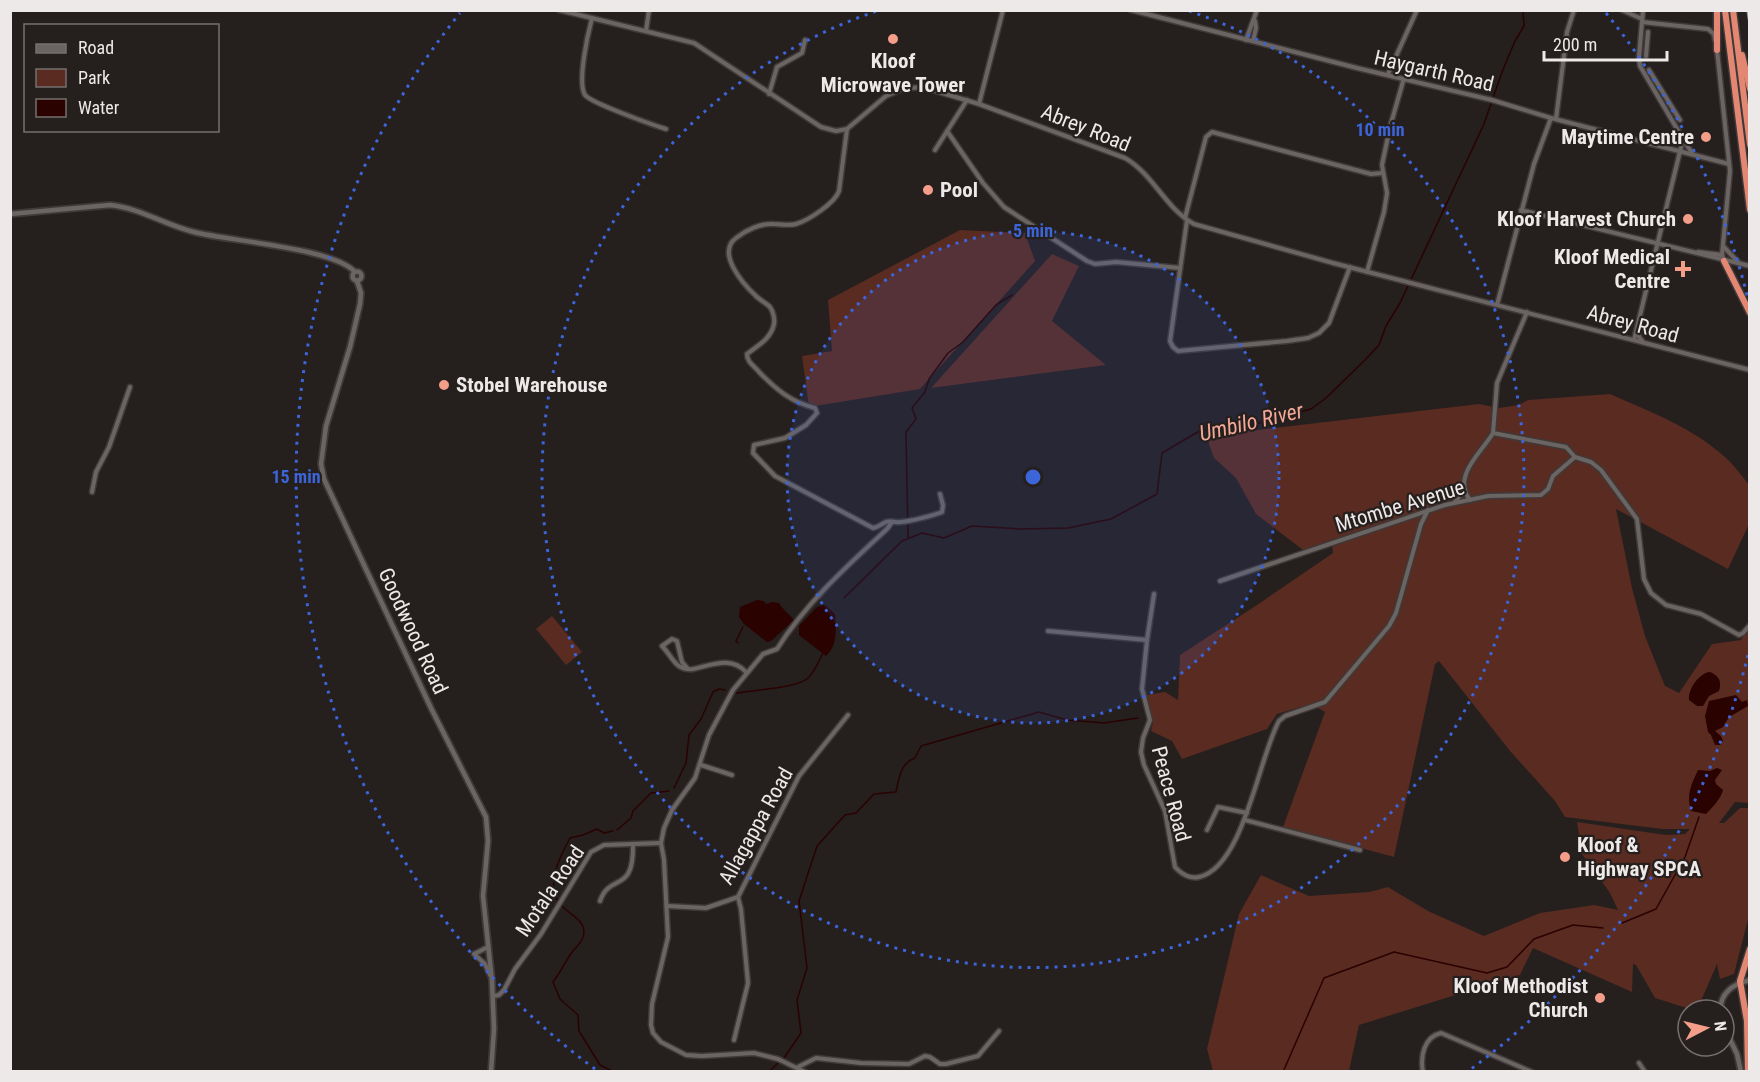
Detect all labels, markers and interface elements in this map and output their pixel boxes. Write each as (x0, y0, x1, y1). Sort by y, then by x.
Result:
legend (24, 24, 219, 132)
scale bar (1544, 24, 1667, 62)
marker: Kloof Microwave Tower (886, 32, 900, 46)
text: 200 m (1553, 34, 1597, 55)
text: Road (78, 37, 114, 58)
street label: Haygarth Road (1372, 46, 1496, 96)
place label: Kloof Microwave Tower (821, 49, 965, 97)
text: Park (78, 67, 110, 88)
text: Water (78, 97, 120, 118)
street label: Abrey Road (1038, 99, 1134, 157)
text: 10 min (1355, 119, 1405, 140)
place label: Maytime Centre (1561, 125, 1694, 149)
marker: Maytime Centre (1699, 130, 1713, 144)
place label: Pool (940, 178, 978, 202)
marker: Pool (921, 183, 935, 197)
place label: Kloof Harvest Church (1497, 207, 1676, 231)
marker: Kloof Harvest Church (1681, 212, 1695, 226)
text: 5 min (1013, 220, 1053, 241)
place label: Kloof Medical Centre (1554, 245, 1670, 293)
marker: Kloof Medical Centre (1674, 260, 1692, 278)
street label: Abrey Road (1584, 300, 1682, 348)
place label: Stobel Warehouse (456, 373, 607, 397)
marker: Stobel Warehouse (437, 378, 451, 392)
water label: Umbilo River (1197, 398, 1306, 446)
text: 15 min (271, 466, 321, 487)
centre of rings (1023, 467, 1043, 487)
street label: Mtombe Avenue (1333, 475, 1468, 537)
street label: Goodwood Road (373, 564, 453, 698)
street label: Peace Road (1147, 744, 1195, 844)
street label: Allagappa Road (714, 763, 798, 889)
place label: Kloof & Highway SPCA (1577, 833, 1702, 881)
street label: Motala Road (511, 841, 589, 941)
marker: Kloof & Highway SPCA (1558, 850, 1572, 864)
place label: Kloof Methodist Church (1454, 974, 1588, 1022)
marker: Kloof Methodist Church (1593, 991, 1607, 1005)
north arrow (1676, 998, 1736, 1058)
text: N (1710, 1020, 1730, 1032)

